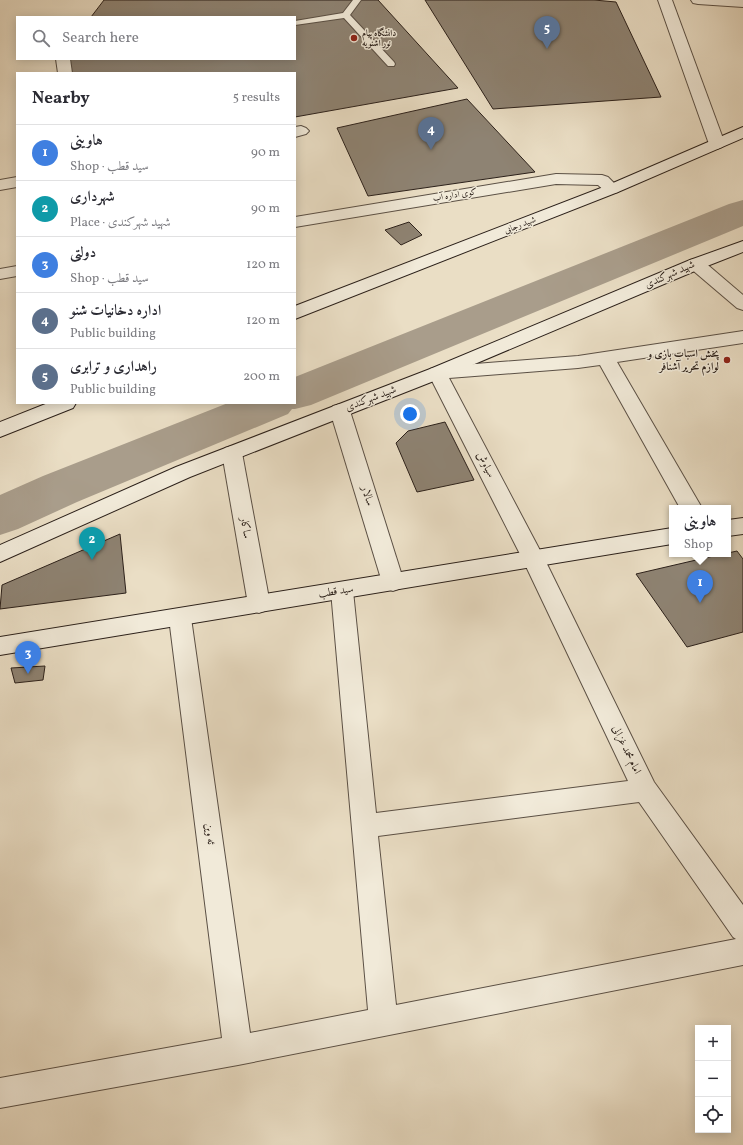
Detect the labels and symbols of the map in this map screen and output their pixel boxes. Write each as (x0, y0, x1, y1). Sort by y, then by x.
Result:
pin: 5 (534, 16, 560, 49)
place label: دانشگاه پیام نور اشنویه (362, 27, 396, 50)
marker: دانشگاه پیام نور اشنویه (349, 33, 359, 43)
pin: 4 (418, 117, 444, 150)
street label: کوی اداره آب (432, 185, 478, 205)
street label: شهید رجایی (502, 213, 538, 237)
street label: شهید شهرکندی (643, 257, 698, 293)
place label: پخش اسباب بازی و لوازم تحریر آشنافر (647, 347, 720, 376)
marker: پخش اسباب بازی و لوازم تحریر آشنافر (722, 355, 732, 365)
street label: شهید شهرکندی (343, 382, 399, 416)
your location (400, 404, 420, 424)
street label: سیاوش (472, 450, 498, 480)
street label: سالار (357, 483, 377, 508)
street label: ساکار (236, 515, 254, 540)
pin: 2 (79, 527, 105, 560)
pin: 1 (687, 570, 713, 603)
street label: سید قطب (317, 582, 355, 602)
pin: 3 (15, 641, 41, 674)
street label: امام محمد غزالی (607, 723, 644, 777)
street label: ئه وین (200, 822, 218, 847)

